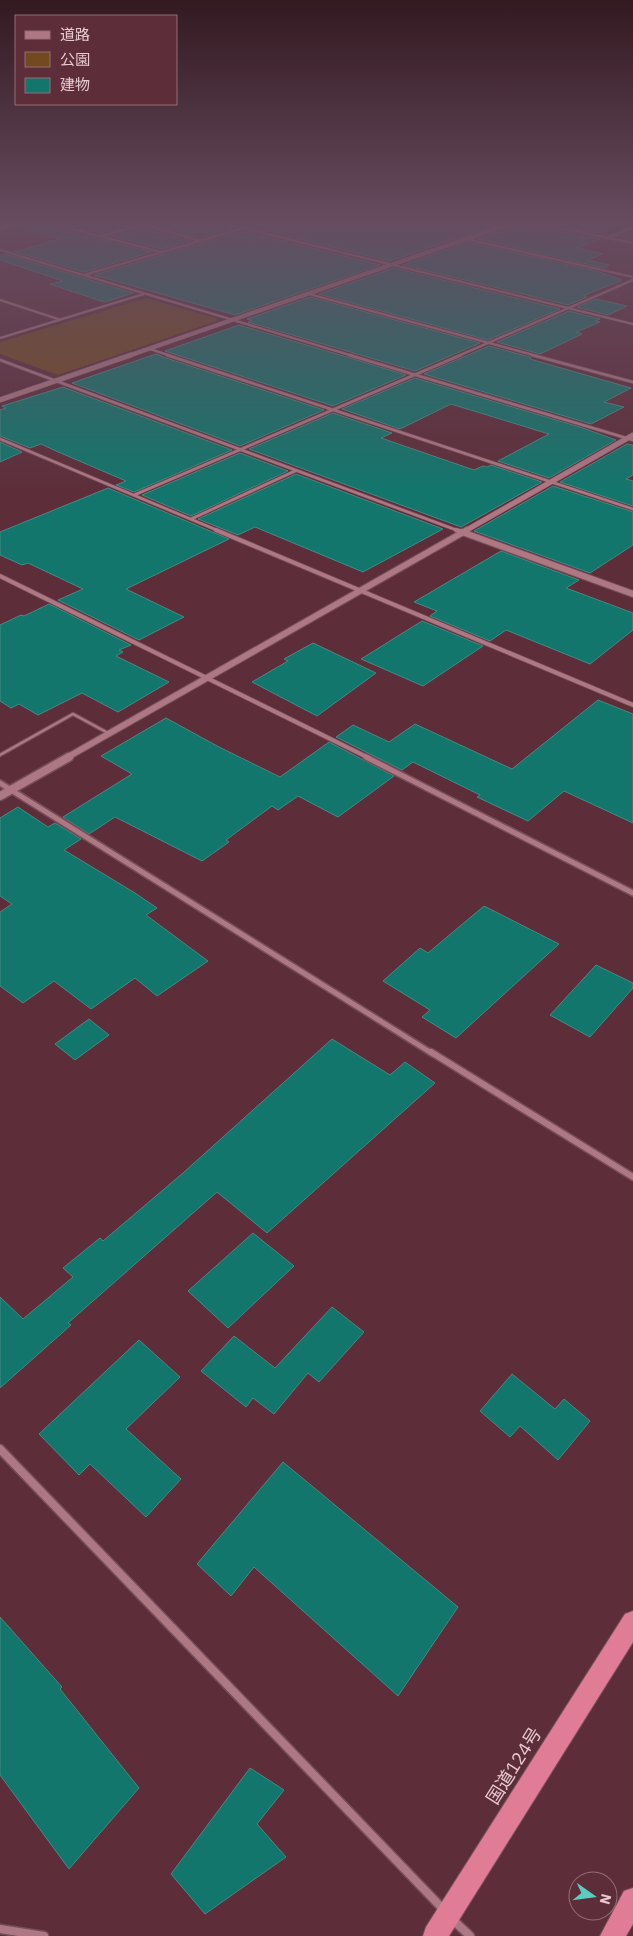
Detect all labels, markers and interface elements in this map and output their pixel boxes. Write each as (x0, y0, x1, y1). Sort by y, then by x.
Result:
legend (15, 15, 178, 105)
text: 道路 (60, 25, 90, 44)
text: 公園 (60, 50, 90, 69)
text: 建物 (60, 75, 90, 94)
street label: 国道124号 (481, 1723, 546, 1808)
north arrow (568, 1871, 618, 1921)
text: N (596, 1892, 616, 1906)

